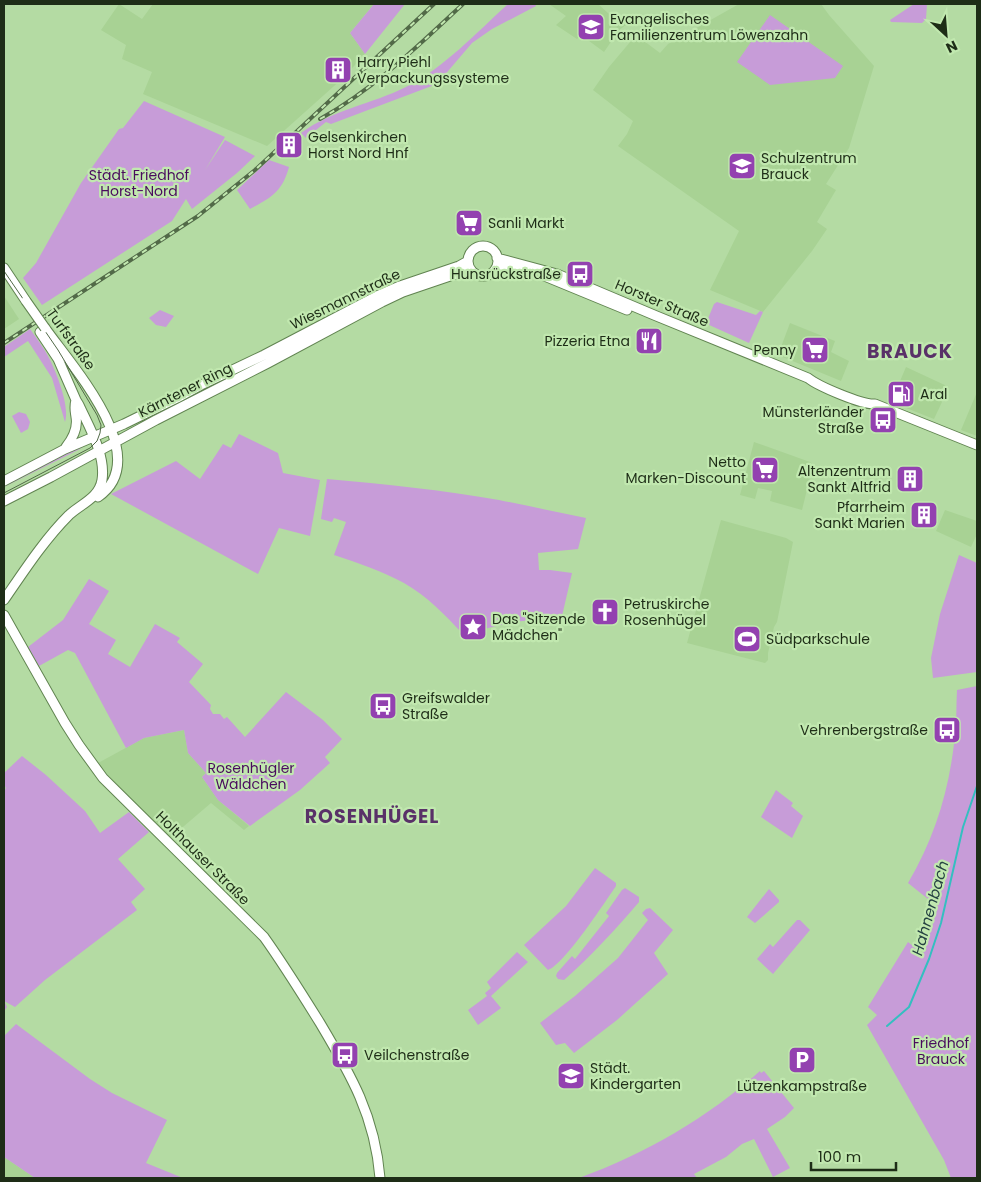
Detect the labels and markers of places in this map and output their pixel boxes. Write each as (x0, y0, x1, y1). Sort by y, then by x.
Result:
place label: Evangelisches Familienzentrum Löwenzahn (610, 9, 808, 45)
school or university icon: Evangelisches Familienzentrum Löwenzahn (576, 12, 606, 42)
place label: Harry Piehl Verpackungssysteme (357, 52, 509, 88)
building icon: Harry Piehl Verpackungssysteme (323, 55, 353, 85)
place label: Gelsenkirchen Horst Nord Hnf (308, 127, 409, 163)
building icon: Gelsenkirchen Horst Nord Hnf (274, 130, 304, 160)
place label: Schulzentrum Brauck (761, 148, 857, 184)
school or university icon: Schulzentrum Brauck (727, 151, 757, 181)
supermarket icon: Sanli Markt (454, 208, 484, 238)
place label: Sanli Markt (488, 213, 564, 233)
bus stop icon: Hunsrückstraße (565, 259, 595, 289)
place label: Hunsrückstraße (451, 264, 561, 284)
restaurant icon: Pizzeria Etna (634, 326, 664, 356)
place label: Pizzeria Etna (544, 331, 630, 351)
supermarket icon: Penny (800, 335, 830, 365)
place label: Penny (753, 340, 796, 360)
fuel station icon: Aral (886, 379, 916, 409)
place label: Aral (920, 384, 948, 404)
place label: Münsterländer Straße (762, 402, 864, 438)
bus stop icon: Münsterländer Straße (868, 405, 898, 435)
place label: Netto Marken-Discount (626, 452, 746, 488)
supermarket icon: Netto Marken-Discount (750, 455, 780, 485)
place label: Altenzentrum Sankt Altfrid (798, 461, 891, 497)
building icon: Altenzentrum Sankt Altfrid (895, 464, 925, 494)
place label: Pfarrheim Sankt Marien (814, 497, 905, 533)
building icon: Pfarrheim Sankt Marien (909, 500, 939, 530)
place label: Petruskirche Rosenhügel (624, 594, 710, 630)
church icon: Petruskirche Rosenhügel (590, 597, 620, 627)
place label: Das "Sitzende Mädchen" (492, 609, 586, 645)
place icon: Das "Sitzende Mädchen" (458, 612, 488, 642)
sports icon: Südparkschule (732, 624, 762, 654)
place label: Südparkschule (766, 629, 870, 649)
place label: Greifswalder Straße (402, 688, 490, 724)
bus stop icon: Greifswalder Straße (368, 691, 398, 721)
bus stop icon: Vehrenbergstraße (932, 715, 962, 745)
place label: Vehrenbergstraße (800, 720, 928, 740)
bus stop icon: Veilchenstraße (330, 1040, 360, 1070)
place label: Veilchenstraße (364, 1045, 470, 1065)
parking icon: Lützenkampstraße (787, 1045, 817, 1075)
place label: Städt. Kindergarten (590, 1058, 681, 1094)
school or university icon: Städt. Kindergarten (556, 1061, 586, 1091)
place label: Lützenkampstraße (737, 1076, 867, 1096)

